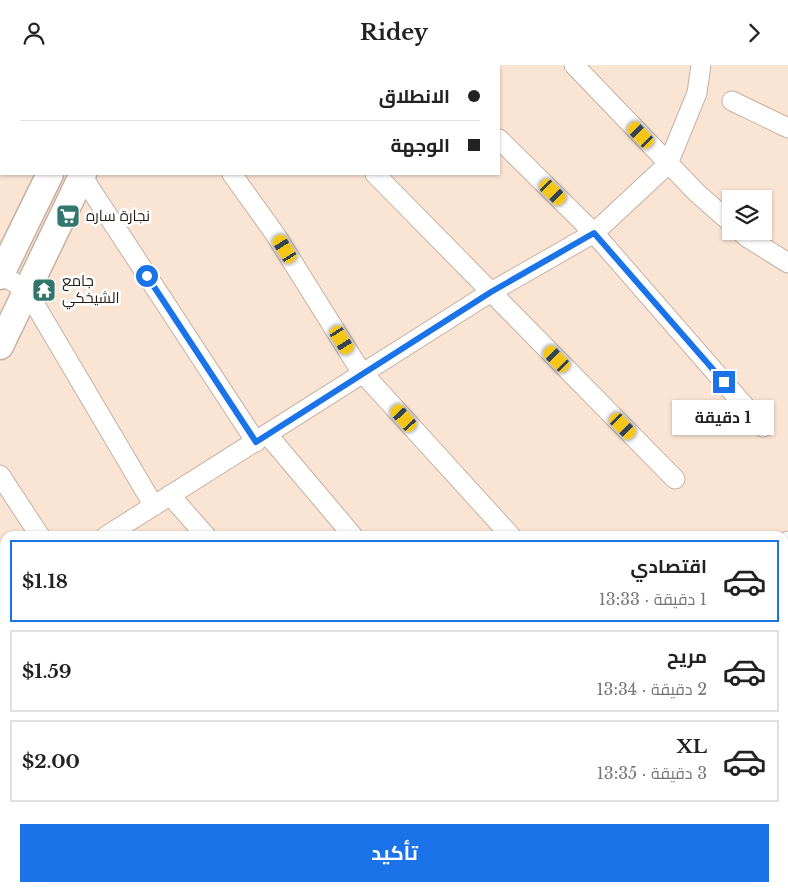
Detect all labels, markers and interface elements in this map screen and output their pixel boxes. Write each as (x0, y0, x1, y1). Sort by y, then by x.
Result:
icon: person (20, 19, 48, 47)
text: Ridey (360, 19, 428, 46)
icon: forward (740, 19, 768, 47)
text: الانطلاق (379, 85, 450, 108)
car (625, 119, 656, 151)
text: الوجهة (390, 134, 450, 157)
car (536, 176, 569, 208)
map controls (722, 190, 772, 240)
button: layers (722, 190, 772, 240)
supermarket icon: نجارة ساره (55, 203, 81, 229)
place label: نجارة ساره (86, 206, 150, 225)
car (270, 232, 299, 266)
route start (136, 265, 158, 287)
place label: جامع الشيخكي (62, 271, 120, 310)
temple icon: جامع الشيخكي (31, 277, 57, 303)
car (327, 323, 356, 357)
car (541, 343, 572, 375)
route end (713, 371, 735, 393)
callout: 1 دقيقة (673, 399, 775, 435)
car (388, 402, 419, 434)
text: 1 دقيقة (695, 407, 751, 427)
car (607, 410, 638, 442)
text: اقتصادي (631, 555, 707, 578)
icon: car (722, 559, 767, 604)
text: $1.18 (22, 570, 68, 593)
text: 1 دقيقة · 13:33 (599, 589, 707, 609)
text: مريح (667, 645, 707, 668)
icon: car (722, 649, 767, 694)
text: $1.59 (22, 660, 72, 683)
text: 2 دقيقة · 13:34 (596, 679, 707, 699)
text: XL (677, 735, 707, 758)
icon: car (722, 739, 767, 784)
text: $2.00 (22, 750, 80, 773)
text: 3 دقيقة · 13:35 (597, 763, 707, 783)
button: تأكيد (20, 824, 769, 882)

